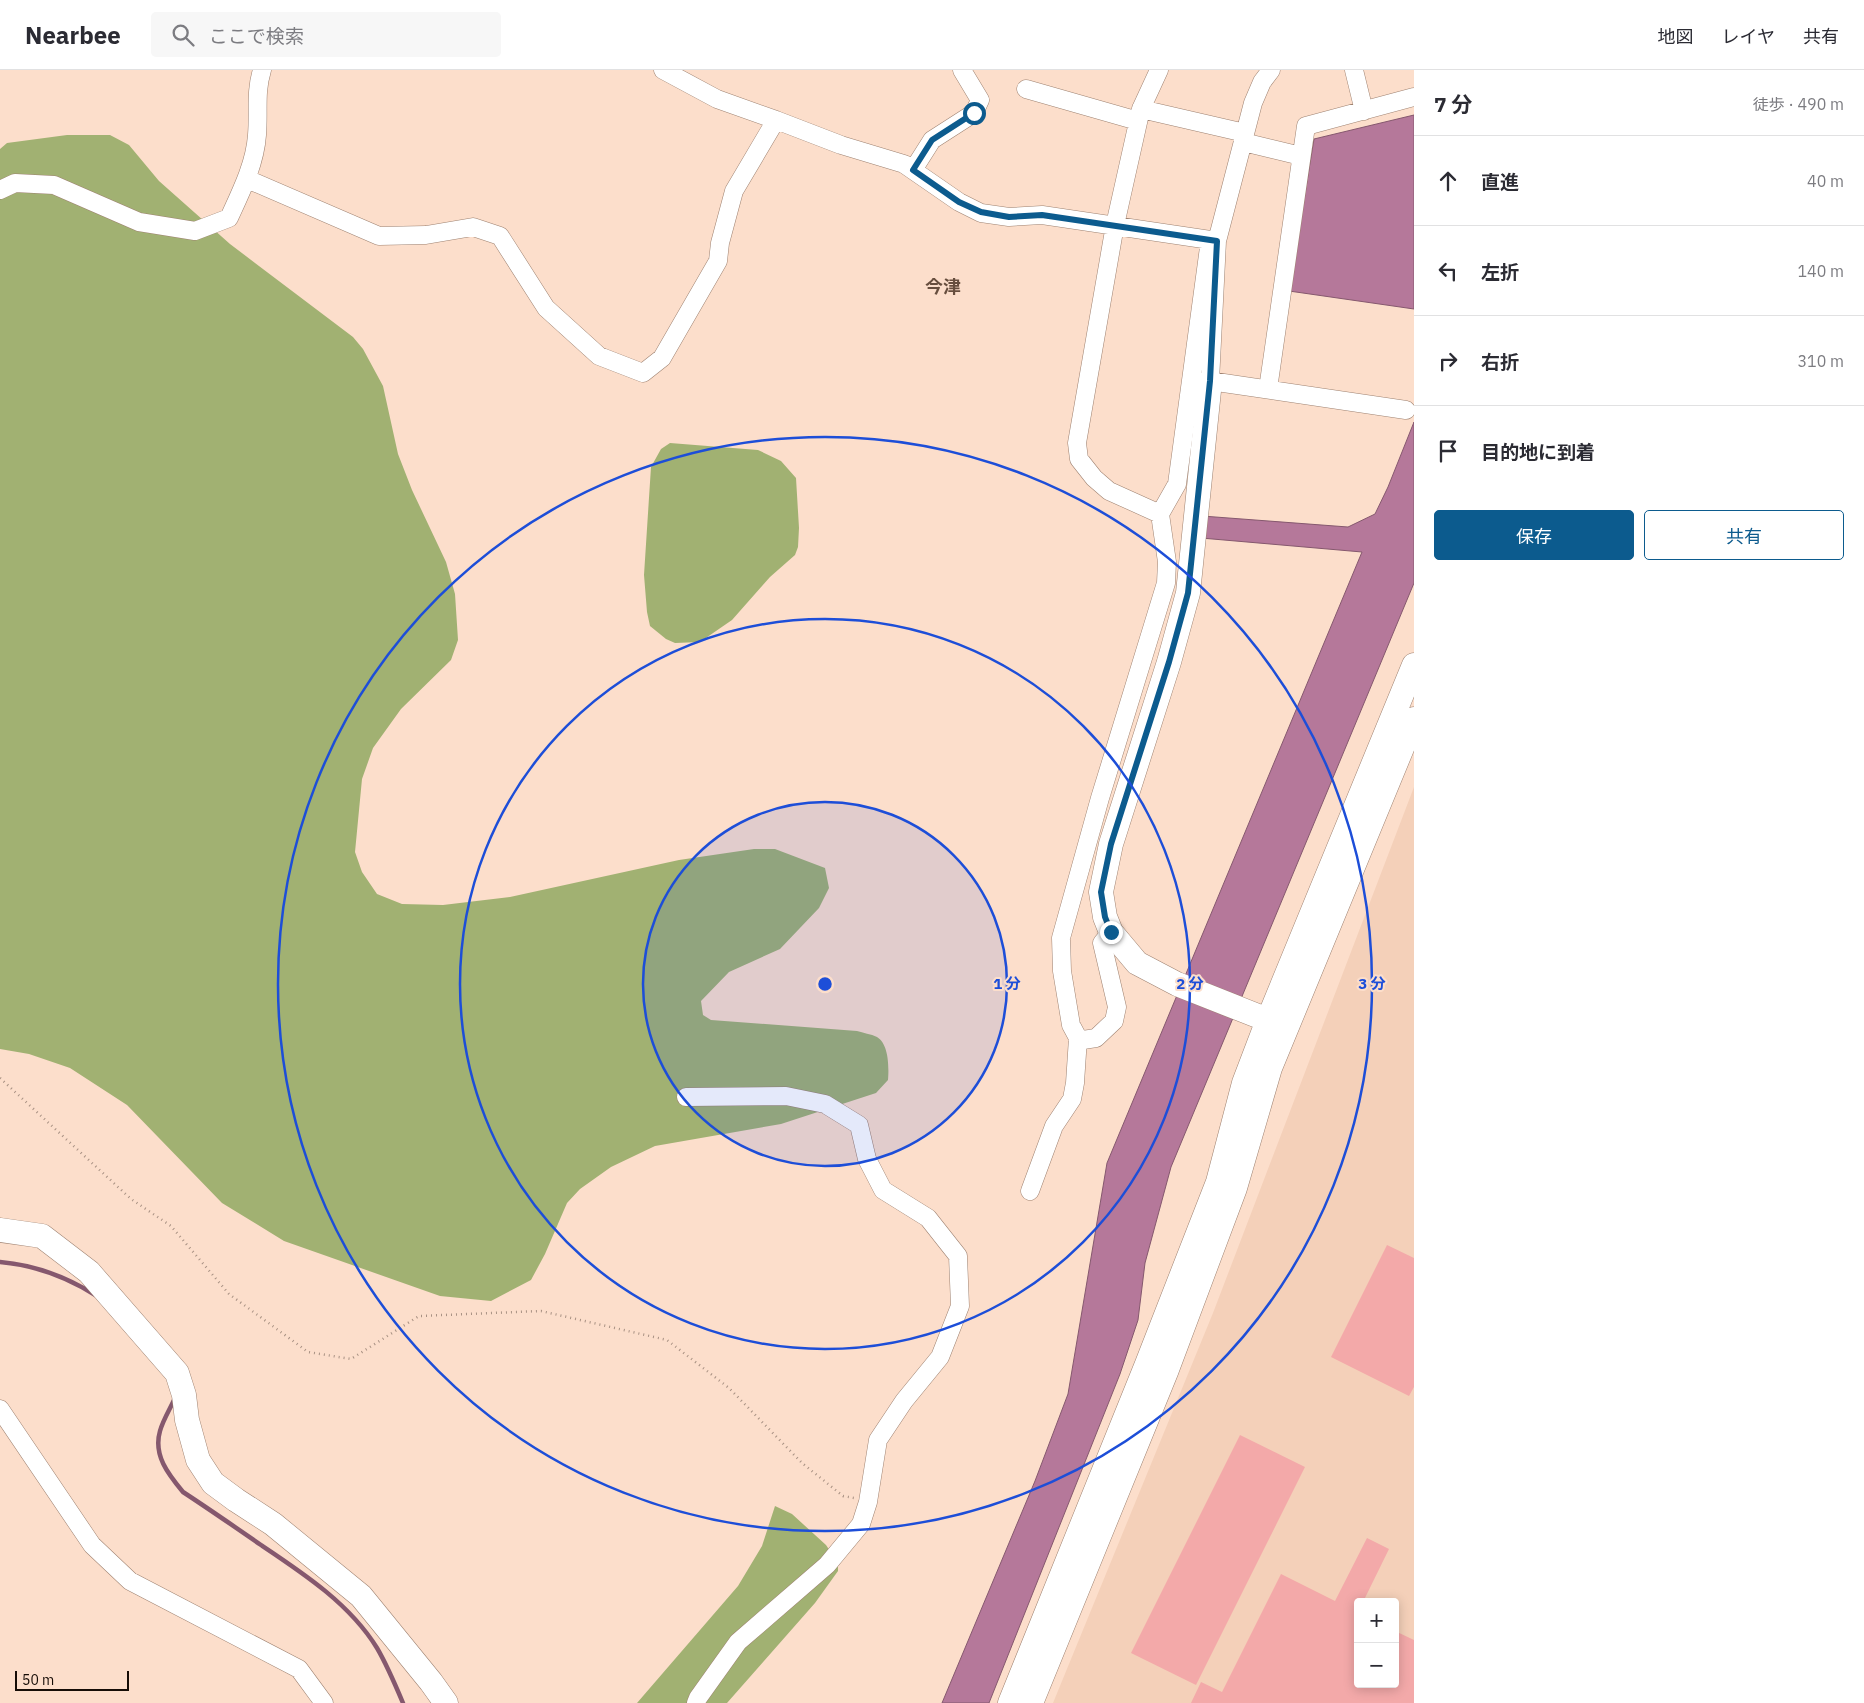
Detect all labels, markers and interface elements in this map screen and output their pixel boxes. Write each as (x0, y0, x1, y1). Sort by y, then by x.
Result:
search box (151, 12, 501, 57)
text: Nearbee (25, 19, 121, 51)
icon: search (169, 21, 197, 49)
text: ここで検索 (209, 24, 304, 48)
text: 地図 (1658, 25, 1694, 48)
text: レイヤ (1722, 25, 1775, 48)
text: 共有 (1803, 25, 1839, 48)
text: 7 分 (1434, 90, 1473, 118)
text: 徒歩 · 490 m (1753, 94, 1844, 114)
route start (963, 102, 986, 125)
icon: ahead (1434, 167, 1462, 195)
text: 直進 (1481, 170, 1519, 194)
text: 40 m (1807, 171, 1844, 191)
icon: left (1434, 257, 1462, 285)
text: 左折 (1481, 260, 1519, 284)
text: 140 m (1797, 261, 1844, 281)
district label: 今津 (925, 275, 961, 298)
icon: right (1434, 347, 1462, 375)
text: 右折 (1481, 350, 1519, 374)
text: 310 m (1797, 351, 1844, 371)
icon: arrive (1434, 437, 1462, 465)
text: 目的地に到着 (1481, 440, 1595, 464)
button: 保存 (1434, 510, 1634, 560)
button: 共有 (1644, 510, 1844, 560)
route end (1100, 921, 1123, 944)
text: 1 分 (993, 974, 1021, 993)
text: 2 分 (1176, 974, 1204, 993)
text: 3 分 (1358, 974, 1386, 993)
centre of rings (816, 975, 834, 993)
map controls (1354, 1598, 1399, 1688)
button: + (1354, 1598, 1399, 1643)
button: − (1354, 1643, 1399, 1688)
scale bar (15, 1668, 129, 1691)
text: 50 m (22, 1671, 54, 1689)

